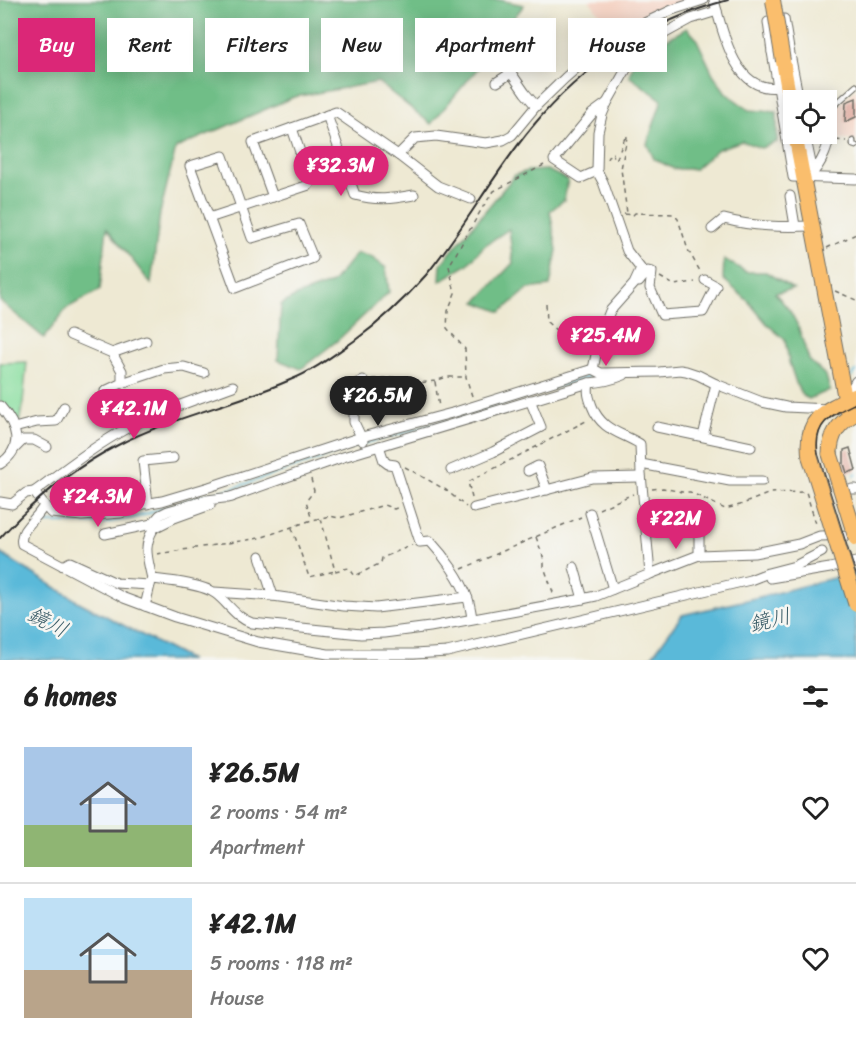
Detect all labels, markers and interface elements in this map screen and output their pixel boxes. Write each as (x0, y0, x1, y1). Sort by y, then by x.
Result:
chip: Buy (18, 18, 95, 72)
chip: Rent (107, 18, 193, 72)
chip: Filters (205, 18, 309, 72)
chip: New (321, 18, 403, 72)
chip: Apartment (415, 18, 556, 72)
chip: House (568, 18, 667, 72)
map controls (783, 90, 837, 144)
button: locate (783, 90, 837, 144)
pin: ¥32.3M (292, 146, 390, 197)
text: ¥32.3M (308, 148, 374, 183)
pin: ¥25.4M (557, 316, 655, 367)
text: ¥25.4M (571, 318, 641, 353)
pin: ¥26.5M (329, 376, 427, 427)
text: ¥26.5M (344, 378, 412, 413)
pin: ¥42.1M (85, 389, 183, 440)
text: ¥42.1M (101, 391, 167, 426)
pin: ¥24.3M (49, 477, 147, 528)
text: ¥24.3M (64, 479, 132, 514)
pin: ¥22M (640, 499, 712, 550)
text: ¥22M (651, 501, 701, 536)
water label: 鏡川 (21, 596, 75, 648)
water label: 鏡川 (745, 597, 795, 643)
text: 6 homes (24, 673, 116, 719)
icon: filters (799, 680, 832, 713)
text: ¥26.5M (210, 749, 299, 795)
icon: home (72, 771, 144, 843)
icon: heart (799, 791, 832, 824)
text: 2 rooms · 54 m² (210, 795, 348, 830)
text: Apartment (210, 830, 304, 865)
text: ¥42.1M (210, 900, 296, 946)
icon: home (72, 922, 144, 994)
icon: heart (799, 942, 832, 975)
text: 5 rooms · 118 m² (210, 946, 353, 981)
text: House (210, 981, 264, 1016)

